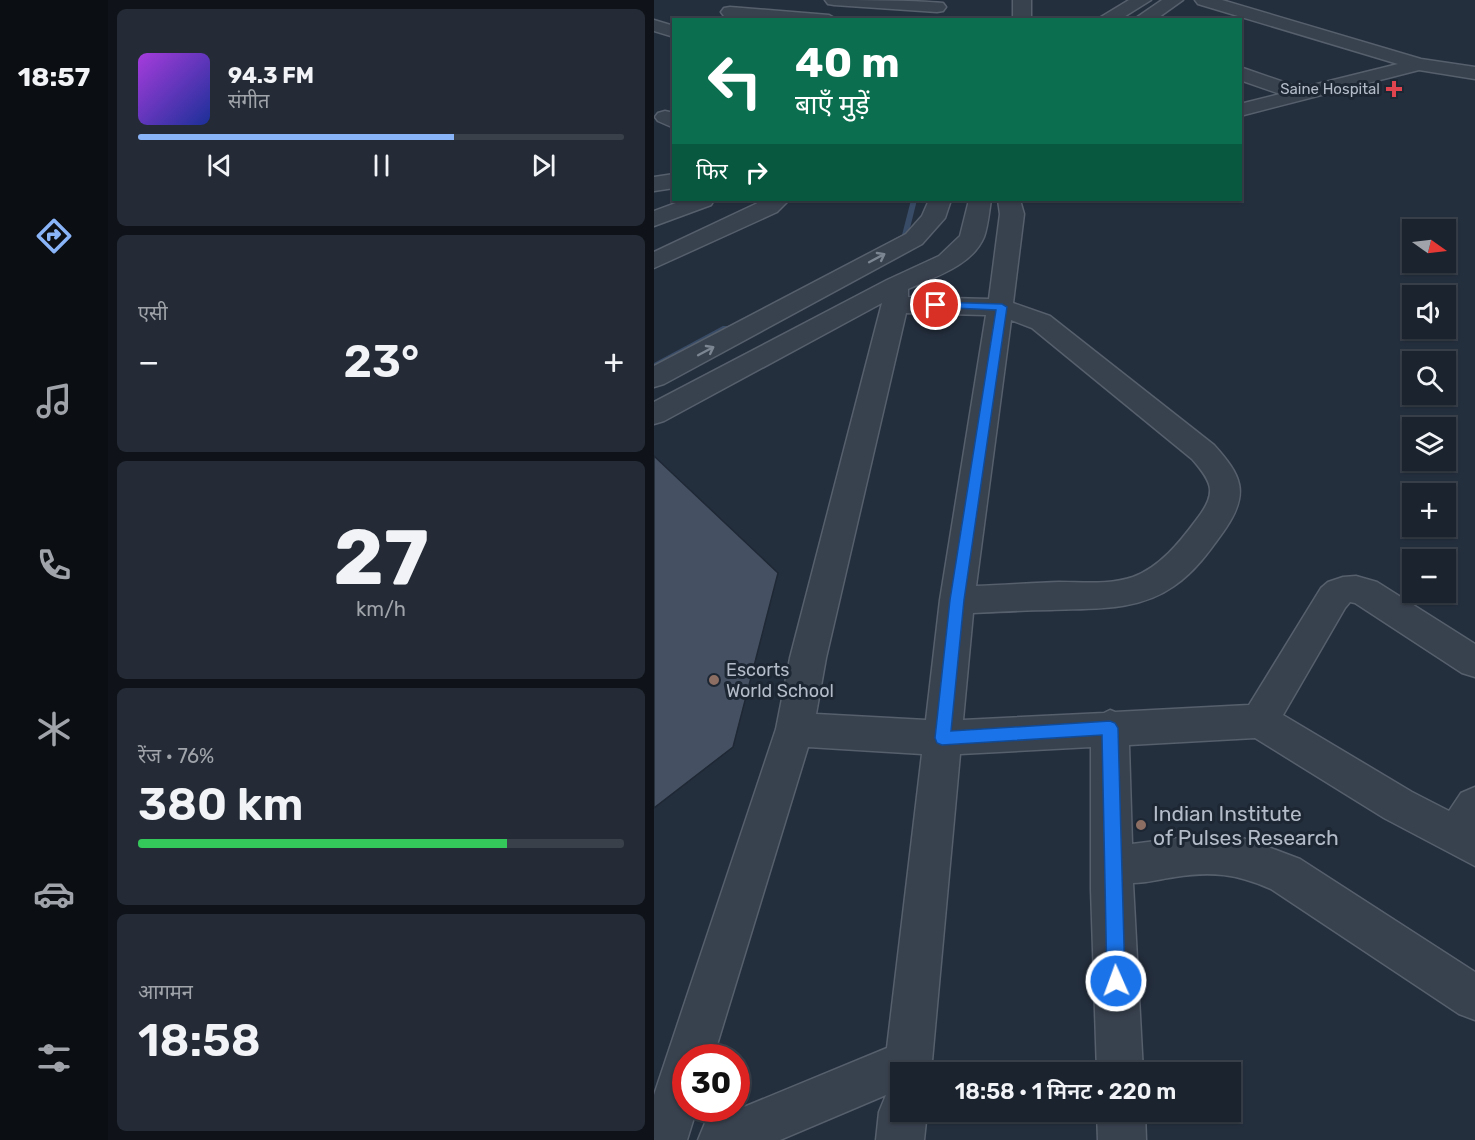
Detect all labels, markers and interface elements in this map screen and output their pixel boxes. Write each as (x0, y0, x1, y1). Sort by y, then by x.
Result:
text: 40 m (795, 38, 900, 88)
icon: left (696, 42, 774, 120)
text: 18:57 (18, 61, 90, 93)
text: 94.3 FM (228, 62, 314, 89)
place label: Saine Hospital (1280, 80, 1380, 98)
marker: Saine Hospital (1385, 80, 1403, 98)
text: संगीत (228, 89, 269, 113)
text: बाएँ मुड़ें (795, 89, 870, 121)
icon: previous (203, 149, 236, 182)
icon: pause (365, 149, 398, 182)
icon: next (527, 149, 560, 182)
icon: right (740, 156, 773, 189)
text: फिर (696, 158, 728, 185)
icon: directions (33, 215, 75, 257)
north arrow (1402, 219, 1456, 273)
map controls (1402, 219, 1456, 603)
one-way arrow (868, 252, 886, 263)
pin (910, 279, 961, 330)
button: sound (1402, 285, 1456, 339)
icon: arrive (919, 288, 952, 321)
text: एसी (138, 301, 168, 325)
text: 23° (344, 335, 419, 388)
text: − (138, 342, 159, 381)
text: + (603, 342, 624, 381)
one-way arrow (696, 345, 714, 356)
button: search (1402, 351, 1456, 405)
icon: music (33, 380, 75, 422)
button: layers (1402, 417, 1456, 471)
button: + (1402, 483, 1456, 537)
text: 27 (333, 511, 429, 604)
icon: phone (33, 544, 75, 586)
button: − (1402, 549, 1456, 603)
text: km/h (356, 597, 406, 621)
place label: Escorts World School (726, 659, 834, 702)
marker: Escorts World School (707, 673, 721, 687)
icon: climate (33, 708, 75, 750)
text: रेंज · 76% (138, 744, 214, 768)
text: 380 km (138, 778, 303, 831)
place label: Indian Institute of Pulses Research (1153, 801, 1339, 850)
marker: Indian Institute of Pulses Research (1134, 818, 1148, 832)
icon: car (33, 873, 75, 915)
position arrow (1084, 949, 1148, 1013)
text: आगमन (138, 980, 193, 1004)
text: 18:58 (138, 1014, 261, 1067)
icon: filters (33, 1037, 75, 1079)
speed limit sign: 30 (672, 1044, 750, 1122)
text: 18:58 · 1 मिनट · 220 m (955, 1078, 1176, 1105)

